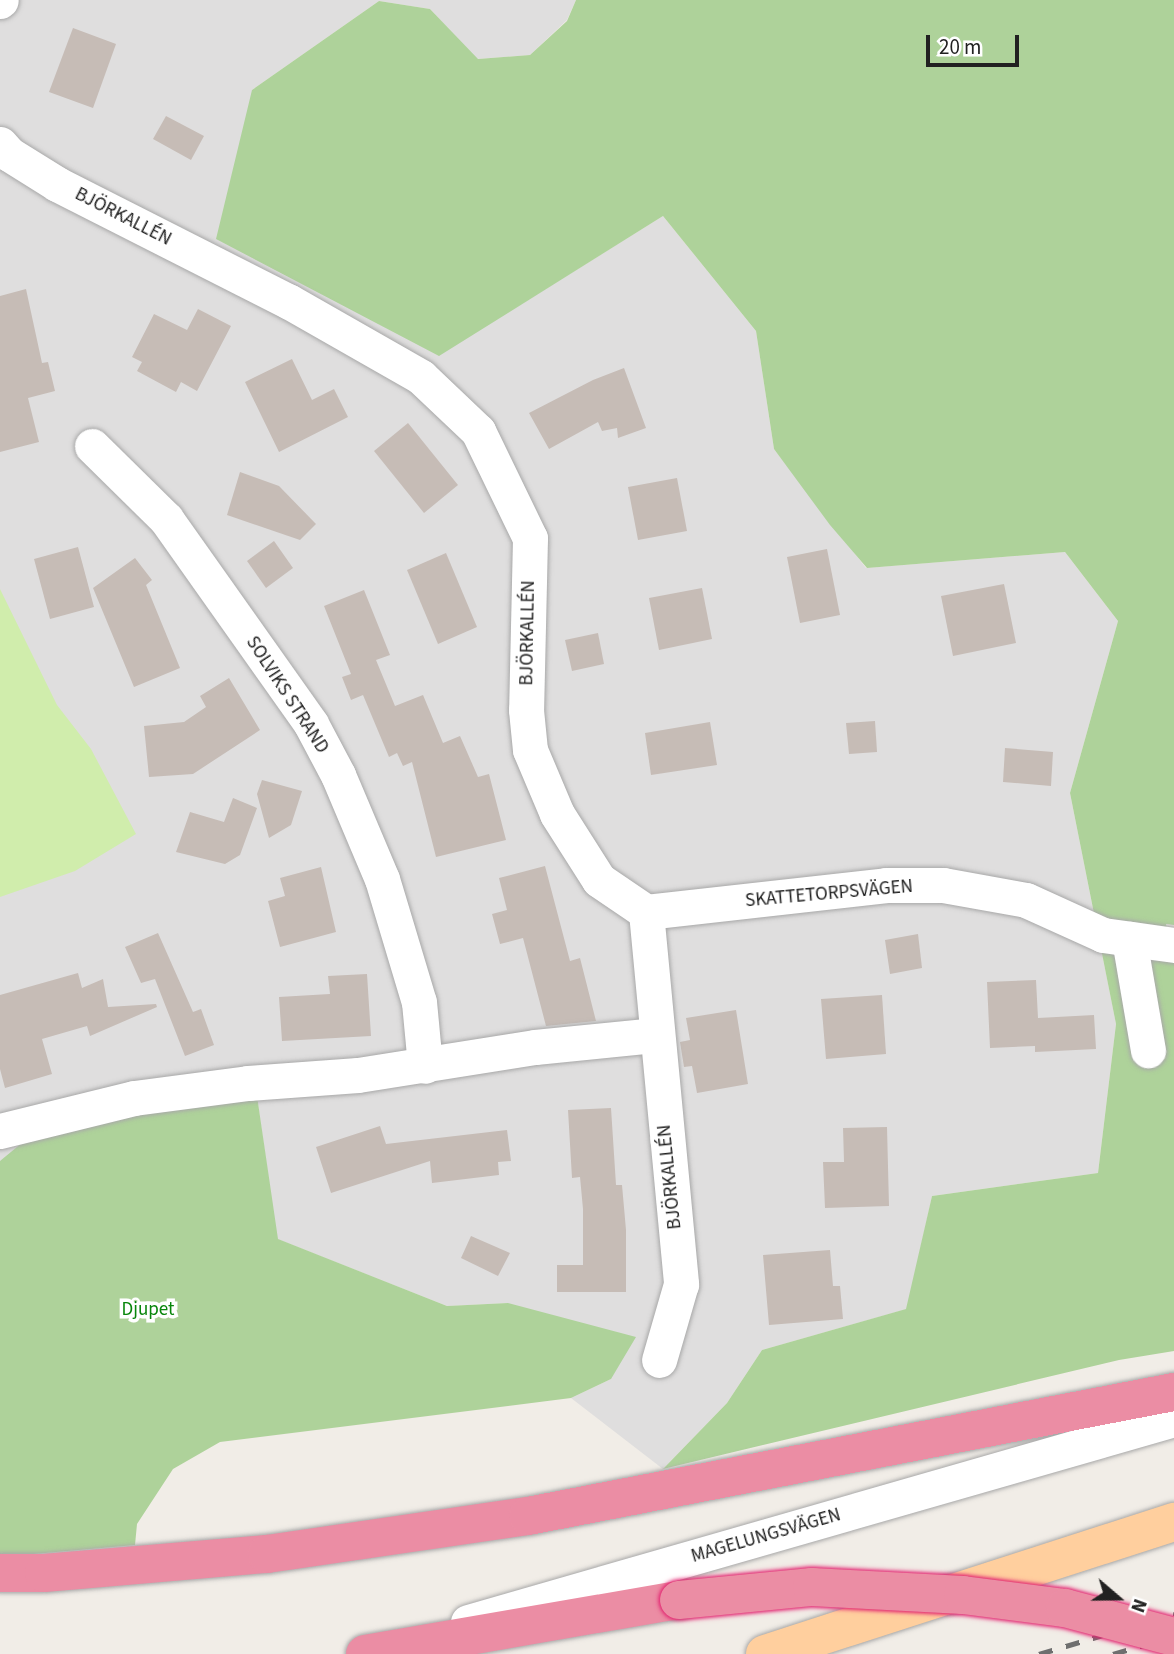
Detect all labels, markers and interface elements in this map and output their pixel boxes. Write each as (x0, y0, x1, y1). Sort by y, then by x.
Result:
scale bar (929, 21, 1022, 65)
text: 20 m (939, 32, 981, 62)
street label: BJÖRKALLÉN (71, 183, 175, 251)
street label: BJÖRKALLÉN (516, 580, 540, 686)
street label: SOLVIKS STRAND (241, 632, 333, 758)
street label: SKATTETORPSVÄGEN (744, 875, 914, 913)
street label: BJÖRKALLÉN (653, 1123, 687, 1231)
park label: Djupet (122, 1299, 174, 1321)
street label: MAGELUNGSVÄGEN (689, 1504, 843, 1568)
north arrow (1083, 1563, 1153, 1633)
text: N (1123, 1595, 1153, 1616)

